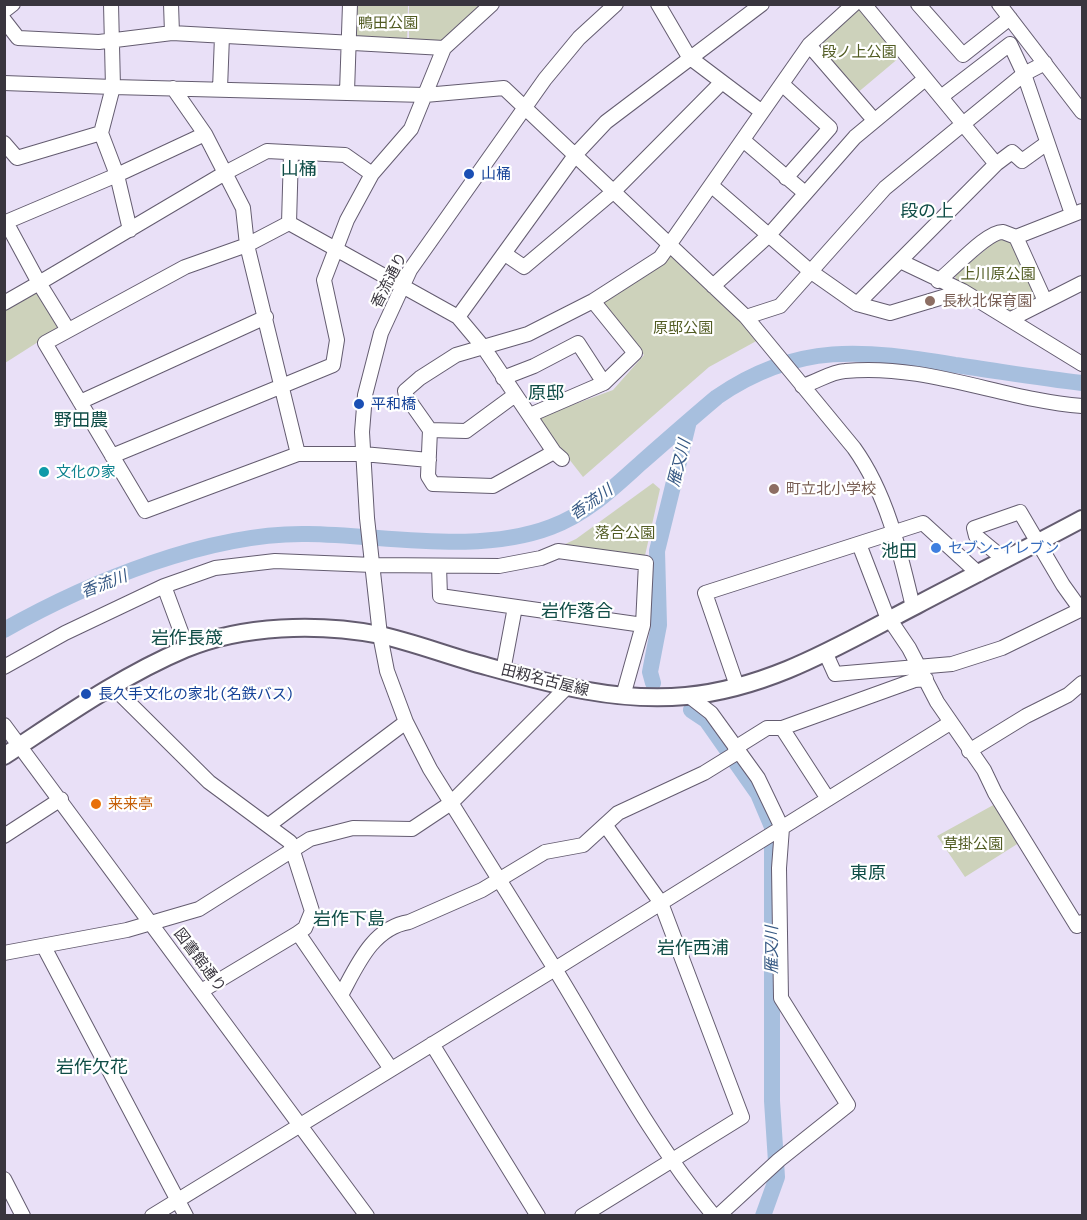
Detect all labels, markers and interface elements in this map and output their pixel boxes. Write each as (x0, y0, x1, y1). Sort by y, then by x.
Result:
park label: 鴨田公園 (358, 14, 418, 32)
park label: 段ノ上公園 (822, 43, 896, 61)
district label: 山桶 (281, 158, 317, 180)
place label: 山桶 (481, 165, 511, 183)
marker: 山桶 (462, 167, 476, 181)
district label: 段の上 (900, 200, 954, 222)
street label: 香流通り (367, 249, 411, 311)
park label: 上川原公園 (961, 265, 1035, 283)
place label: 長秋北保育園 (942, 292, 1032, 310)
marker: 長秋北保育園 (923, 294, 937, 308)
park label: 原邸公園 (653, 319, 713, 337)
district label: 原邸 (528, 382, 564, 404)
place label: 平和橋 (371, 395, 416, 413)
marker: 平和橋 (352, 397, 366, 411)
district label: 野田農 (54, 409, 108, 431)
water label: 雁又川 (664, 437, 694, 489)
place label: 文化の家 (56, 463, 116, 481)
marker: 文化の家 (37, 465, 51, 479)
water label: 香流川 (566, 480, 616, 524)
place label: 町立北小学校 (786, 480, 876, 498)
marker: 町立北小学校 (767, 482, 781, 496)
park label: 落合公園 (595, 524, 655, 542)
place label: セブン-イレブン (948, 539, 1059, 557)
district label: 池田 (881, 540, 917, 562)
marker: セブン-イレブン (929, 541, 943, 555)
water label: 香流川 (78, 566, 130, 602)
district label: 岩作落合 (541, 600, 613, 622)
district label: 岩作長筬 (151, 627, 223, 649)
street label: 田籾名古屋線 (499, 660, 591, 700)
place label: 長久手文化の家北 (名鉄バス) (98, 685, 292, 703)
marker: 長久手文化の家北 (名鉄バス) (79, 687, 93, 701)
place label: 来来亭 (108, 795, 153, 813)
marker: 来来亭 (89, 797, 103, 811)
park label: 草掛公園 (943, 835, 1003, 853)
district label: 東原 (850, 862, 886, 884)
district label: 岩作下島 (313, 908, 385, 930)
street label: 図書館通り (170, 925, 230, 995)
water label: 雁又川 (762, 926, 782, 974)
district label: 岩作西浦 (657, 937, 729, 959)
district label: 岩作欠花 (56, 1056, 128, 1078)

